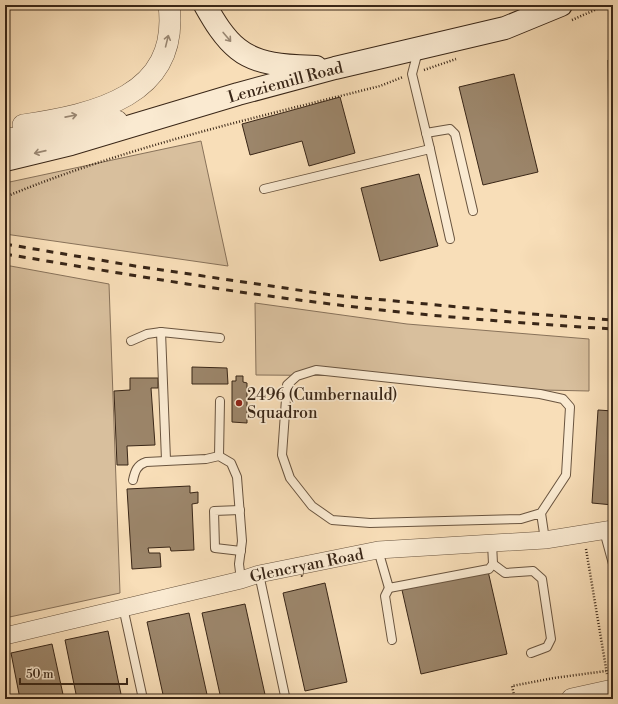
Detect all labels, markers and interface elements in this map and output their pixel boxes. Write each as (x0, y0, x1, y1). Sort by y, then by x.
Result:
one-way arrow (222, 32, 231, 43)
one-way arrow (164, 35, 172, 48)
street label: Lenziemill Road (225, 57, 345, 108)
one-way arrow (64, 112, 77, 120)
one-way arrow (33, 148, 46, 156)
place label: 2496 (Cumbernauld) Squadron (247, 385, 397, 423)
marker: 2496 (Cumbernauld) Squadron (234, 398, 244, 408)
street label: Glencryan Road (247, 544, 365, 587)
scale bar (20, 660, 127, 686)
text: 50 m (26, 667, 54, 682)

